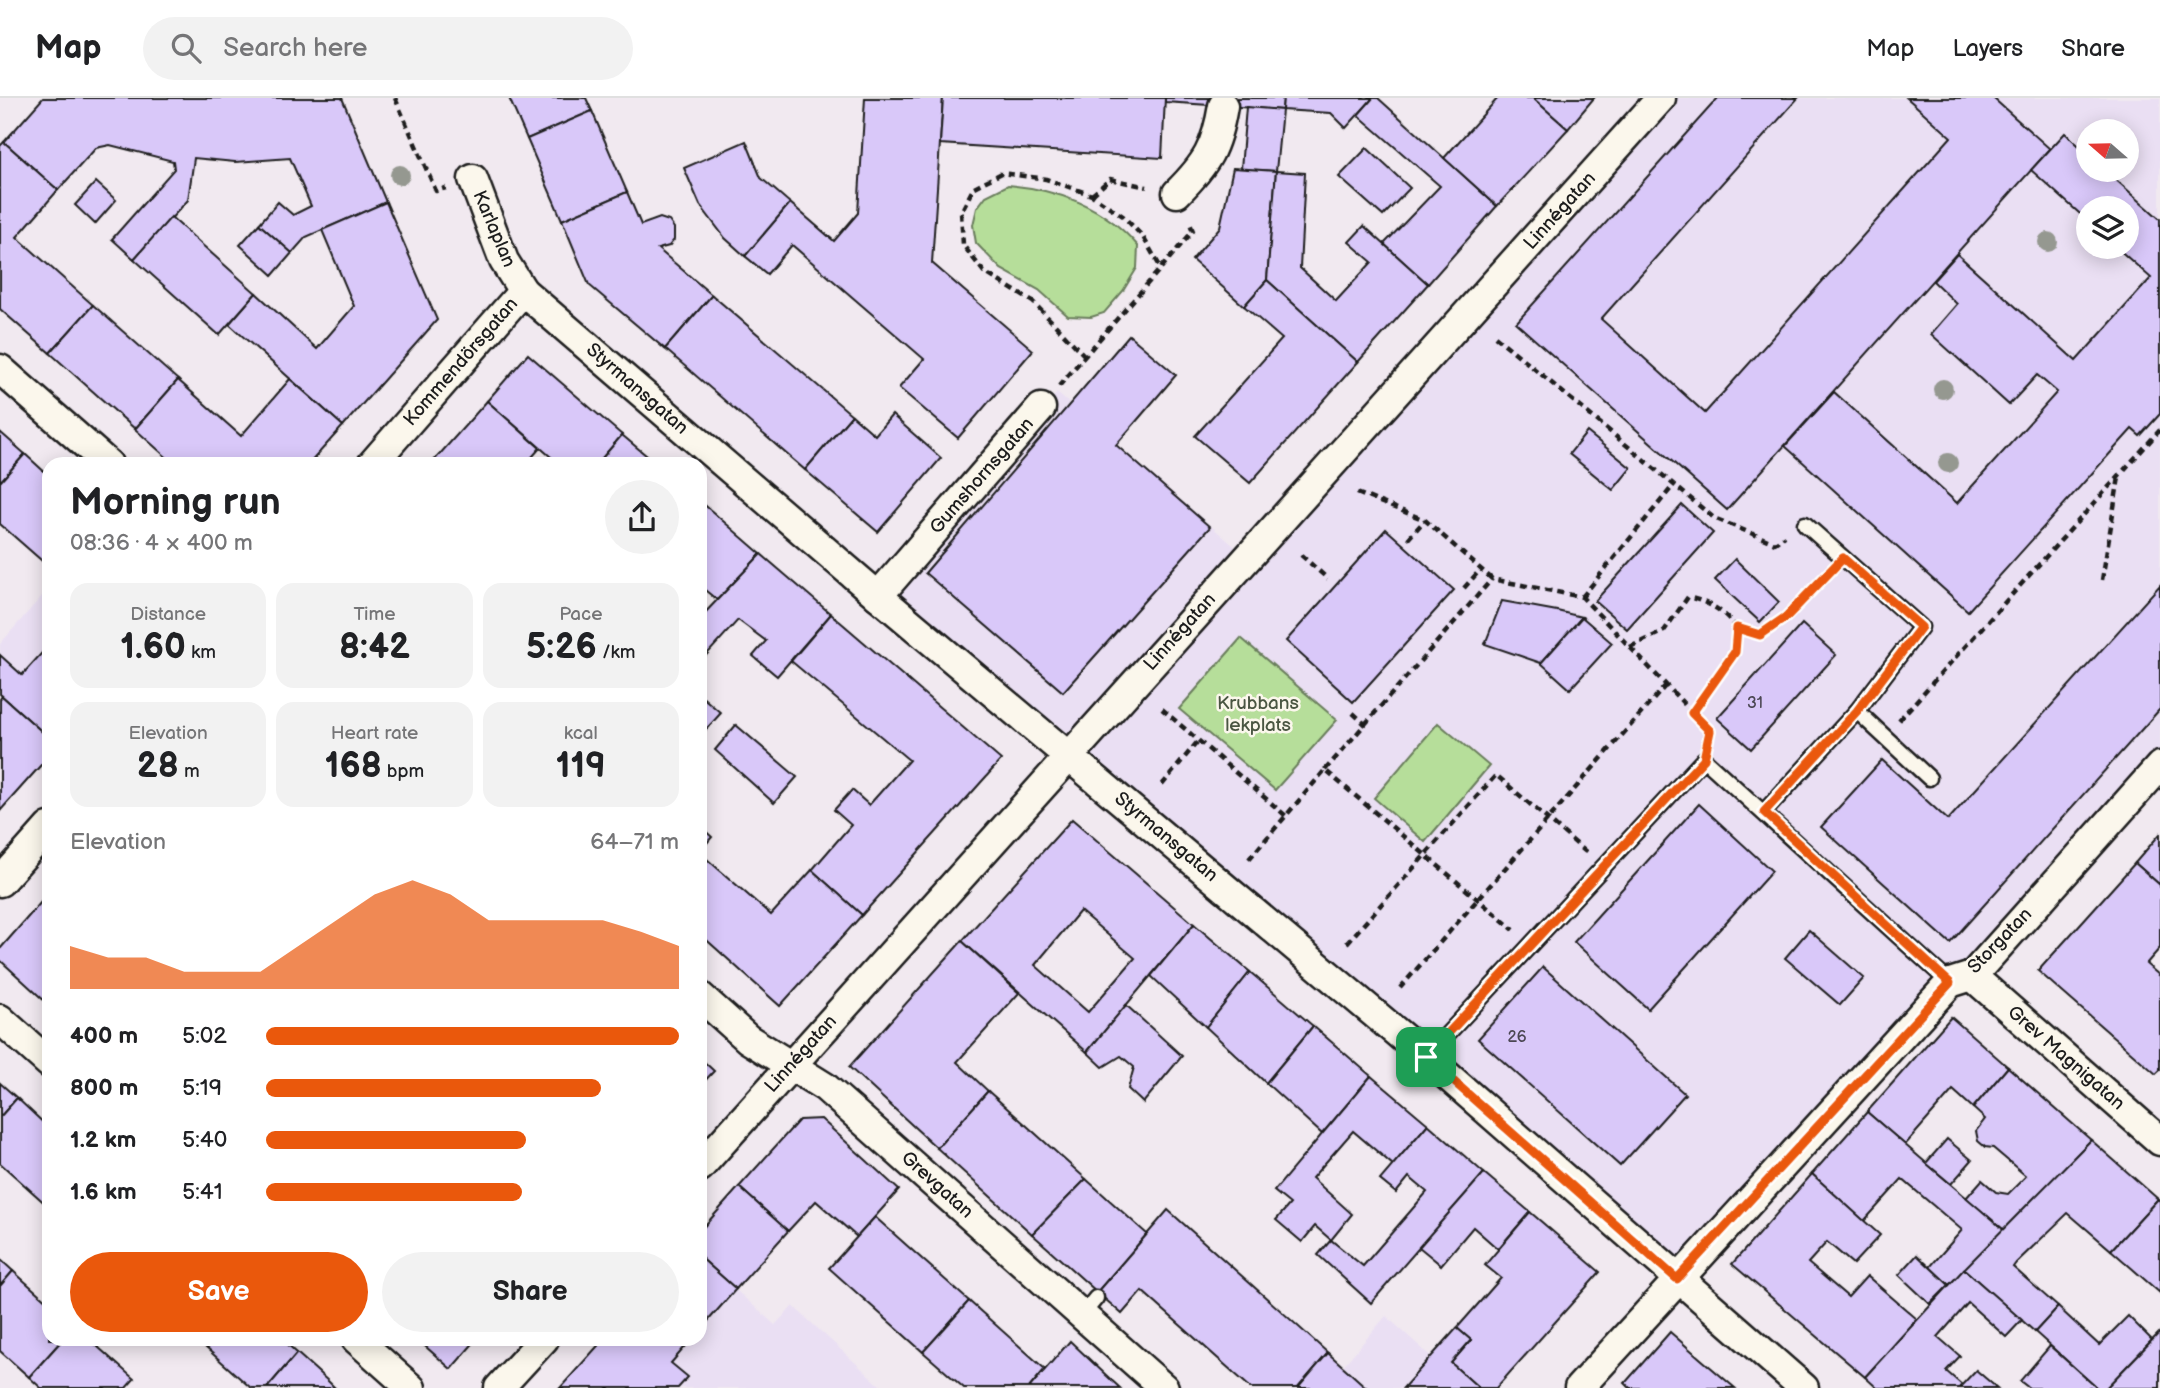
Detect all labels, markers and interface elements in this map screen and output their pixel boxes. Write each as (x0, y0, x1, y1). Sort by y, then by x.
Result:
search box (143, 17, 633, 80)
text: Map (35, 28, 101, 68)
icon: search (167, 29, 205, 67)
text: Search here (223, 33, 367, 64)
text: Map (1866, 34, 1914, 63)
text: Layers (1952, 34, 2023, 63)
text: Share (2061, 34, 2125, 63)
north arrow (2076, 119, 2138, 182)
map controls (2076, 119, 2139, 259)
street label: Linnégatan (1519, 167, 1601, 255)
street label: Karlaplan (468, 187, 520, 271)
button: layers (2076, 196, 2139, 259)
street label: Kommendörsgatan (399, 293, 523, 431)
street label: Styrmansgatan (581, 338, 693, 440)
street label: Gumshornsgatan (925, 413, 1039, 539)
text: Morning run (70, 480, 281, 525)
button: share (605, 480, 679, 554)
text: 08:36 · 4 × 400 m (70, 529, 253, 557)
street label: Linnégatan (1139, 588, 1221, 676)
text: Distance (130, 603, 206, 626)
text: Time (353, 603, 396, 626)
text: Pace (559, 603, 602, 626)
text: 1.60 (120, 626, 186, 669)
text: 8:42 (339, 626, 410, 669)
text: 5:26 (526, 626, 597, 669)
text: km (186, 641, 216, 664)
text: /km (597, 641, 636, 664)
park label: Krubbans lekplats (1217, 692, 1299, 737)
house number: 31 (1747, 694, 1763, 713)
text: Elevation (129, 722, 208, 745)
text: Heart rate (331, 722, 418, 745)
text: kcal (564, 722, 598, 745)
text: 28 (137, 745, 179, 788)
text: 168 (325, 745, 382, 788)
text: 119 (556, 745, 606, 788)
text: m (179, 760, 200, 783)
text: bpm (382, 760, 424, 783)
street label: Styrmansgatan (1110, 787, 1222, 887)
text: Elevation (70, 828, 166, 856)
text: 64–71 m (590, 828, 679, 856)
street label: Storgatan (1963, 903, 2037, 979)
street label: Grev Magnigatan (2003, 1001, 2129, 1115)
street label: Linnégatan (760, 1010, 842, 1098)
text: 400 m (70, 1022, 138, 1050)
text: 5:02 (182, 1022, 227, 1050)
pin (1396, 1027, 1456, 1087)
house number: 26 (1507, 1028, 1527, 1047)
icon: arrive (1407, 1038, 1445, 1076)
text: 800 m (70, 1074, 138, 1102)
text: 5:19 (182, 1074, 222, 1102)
text: 1.2 km (70, 1126, 136, 1154)
text: 5:40 (182, 1126, 227, 1154)
street label: Grevgatan (896, 1147, 978, 1223)
text: 1.6 km (70, 1178, 137, 1206)
text: 5:41 (182, 1178, 223, 1206)
button: Save (70, 1252, 368, 1332)
button: Share (382, 1252, 679, 1332)

